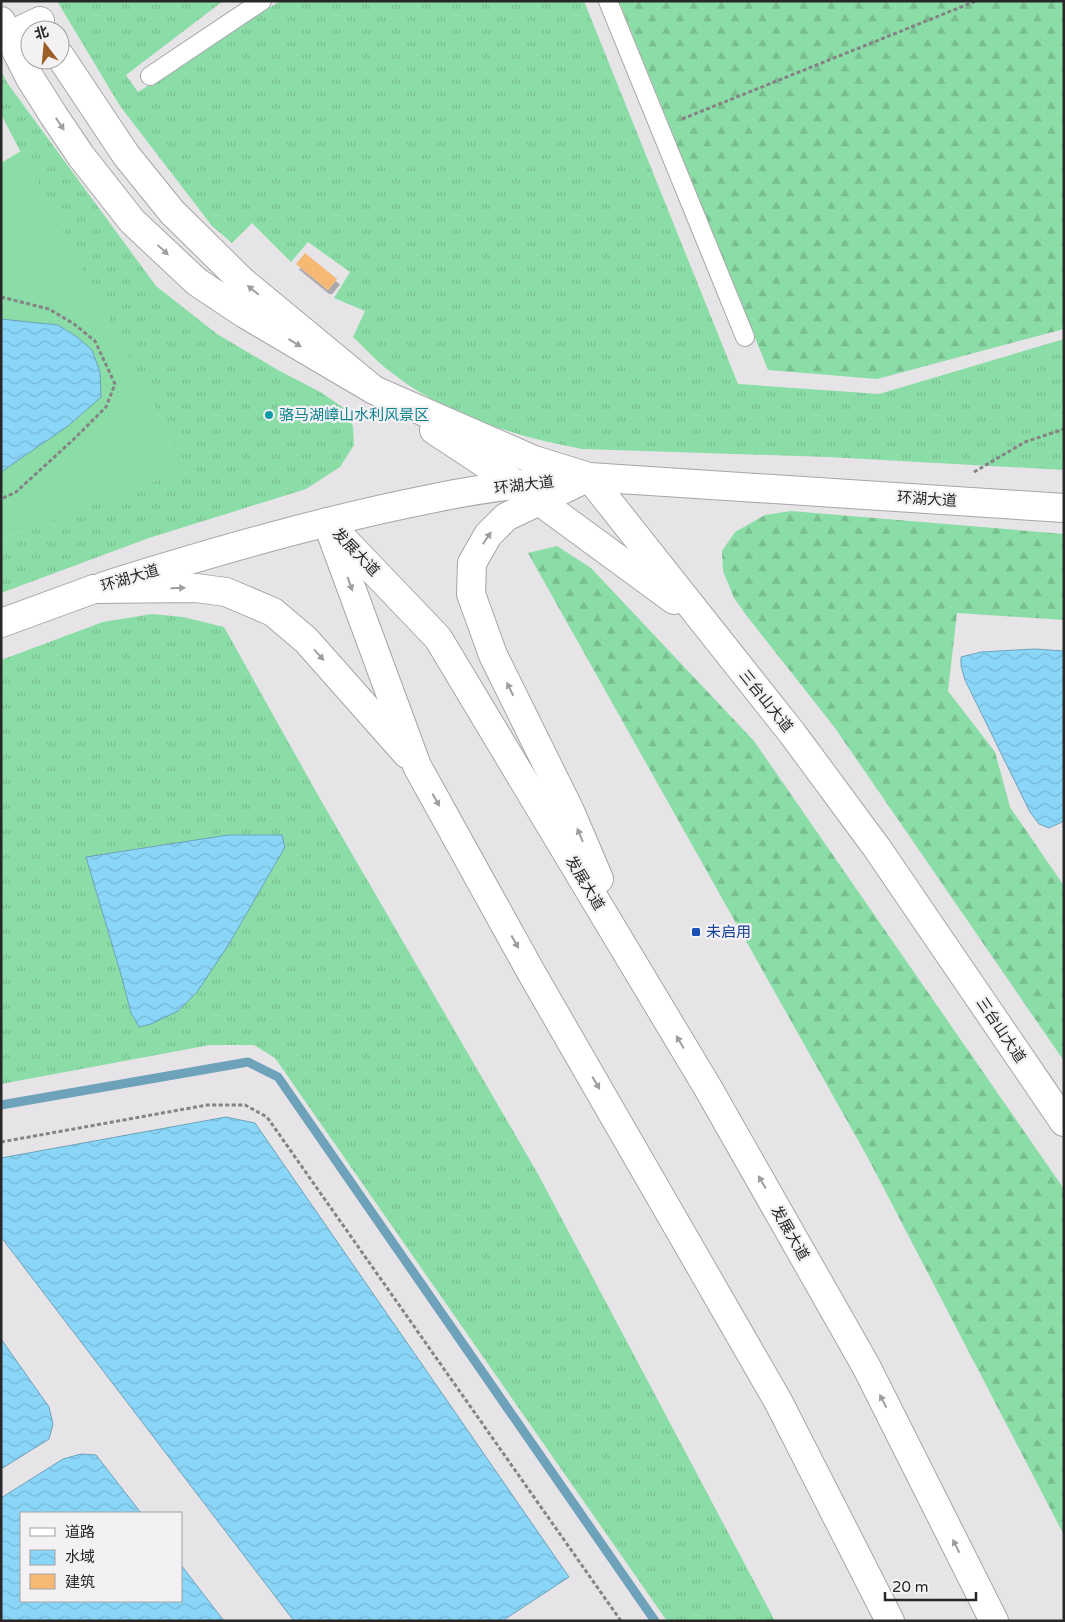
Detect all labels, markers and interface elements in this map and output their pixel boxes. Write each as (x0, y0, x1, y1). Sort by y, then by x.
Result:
north arrow (20, 20, 70, 70)
text: 北 (32, 23, 51, 43)
one-way arrow (55, 118, 65, 131)
one-way arrow (156, 244, 168, 256)
one-way arrow (247, 285, 260, 296)
one-way arrow (288, 339, 301, 348)
place label: 骆马湖嶂山水利风景区 (279, 406, 429, 424)
marker: 骆马湖嶂山水利风景区 (263, 409, 275, 421)
street label: 环湖大道 (493, 472, 555, 498)
street label: 环湖大道 (896, 488, 958, 510)
street label: 发展大道 (329, 524, 383, 580)
one-way arrow (482, 531, 492, 545)
street label: 环湖大道 (99, 561, 161, 595)
one-way arrow (347, 577, 354, 592)
one-way arrow (170, 584, 186, 592)
one-way arrow (313, 648, 325, 660)
street label: 三台山大道 (735, 666, 797, 736)
one-way arrow (506, 682, 514, 696)
one-way arrow (432, 793, 441, 807)
one-way arrow (576, 828, 584, 842)
street label: 发展大道 (562, 853, 608, 913)
place label: 未启用 (706, 923, 751, 941)
marker: 未启用 (690, 926, 702, 938)
one-way arrow (510, 936, 519, 949)
street label: 三台山大道 (973, 994, 1029, 1066)
one-way arrow (676, 1035, 685, 1048)
one-way arrow (591, 1077, 600, 1090)
one-way arrow (757, 1176, 766, 1189)
street label: 发展大道 (767, 1203, 813, 1263)
one-way arrow (879, 1393, 887, 1408)
legend (20, 1512, 182, 1602)
text: 道路 (65, 1523, 95, 1541)
one-way arrow (952, 1539, 960, 1553)
text: 水域 (65, 1548, 95, 1566)
scale bar (885, 1570, 976, 1602)
text: 建筑 (65, 1573, 95, 1591)
text: 20 m (892, 1578, 929, 1596)

